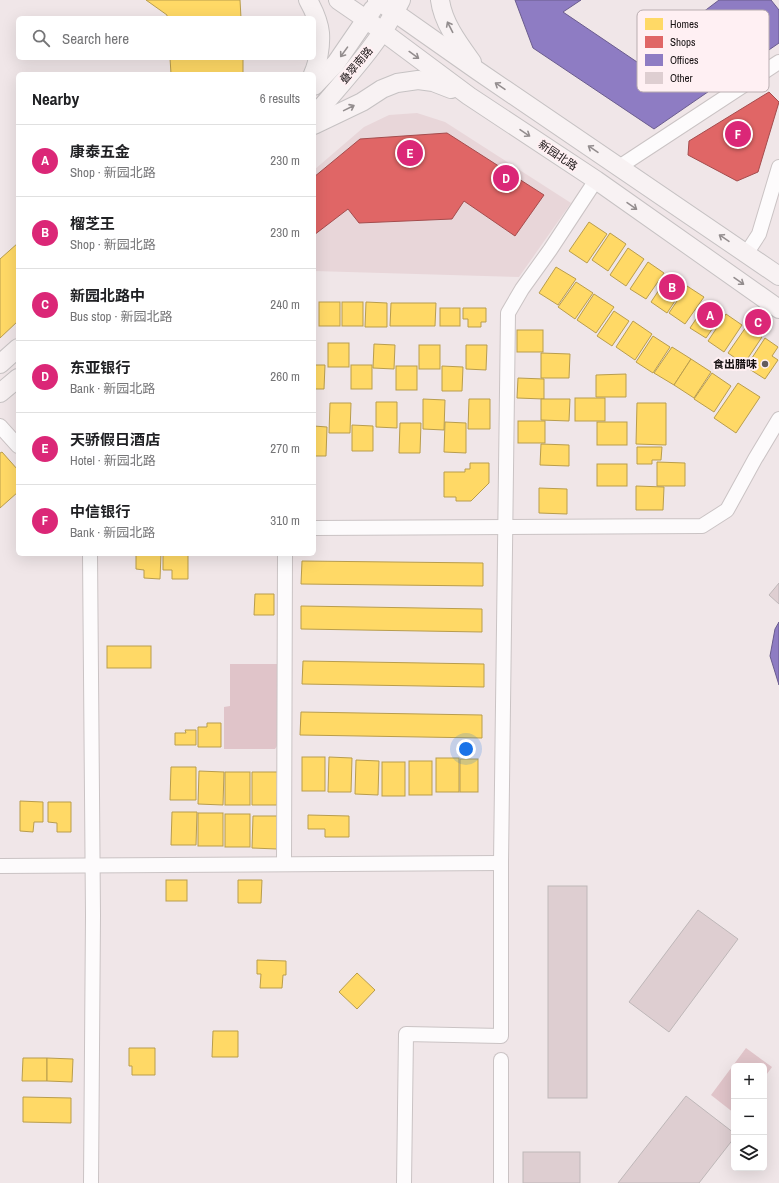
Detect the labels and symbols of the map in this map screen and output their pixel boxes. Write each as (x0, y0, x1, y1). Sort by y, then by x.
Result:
legend (637, 10, 769, 92)
text: Homes (670, 17, 699, 31)
one-way arrow (446, 21, 453, 33)
text: Shops (670, 35, 696, 49)
street label: 叠翠南路 (336, 44, 376, 86)
one-way arrow (340, 46, 348, 57)
one-way arrow (408, 51, 419, 59)
text: Offices (670, 53, 699, 67)
text: Other (670, 71, 693, 85)
one-way arrow (494, 81, 506, 89)
one-way arrow (343, 104, 355, 111)
pin: F (725, 119, 751, 149)
one-way arrow (519, 129, 530, 137)
street label: 新园北路 (536, 137, 580, 173)
pin: E (397, 138, 423, 168)
one-way arrow (588, 145, 599, 153)
pin: D (493, 163, 519, 193)
one-way arrow (627, 202, 638, 210)
one-way arrow (719, 234, 730, 242)
pin: B (659, 272, 685, 302)
one-way arrow (733, 277, 744, 285)
pin: A (697, 300, 723, 330)
pin: C (745, 307, 771, 337)
place label: 食出腊味 (713, 357, 757, 371)
marker: 食出腊味 (760, 359, 770, 369)
your location (456, 739, 476, 759)

